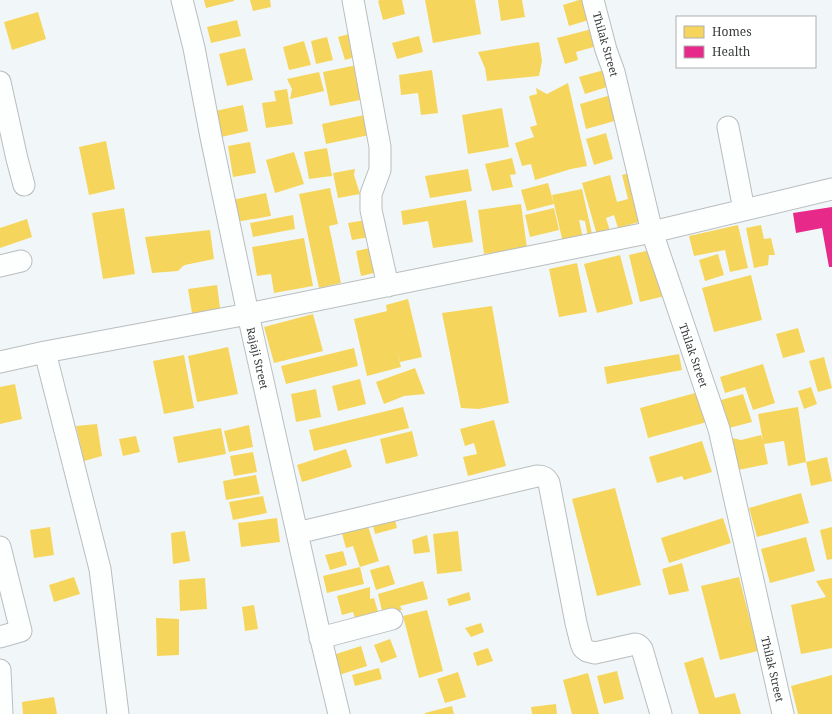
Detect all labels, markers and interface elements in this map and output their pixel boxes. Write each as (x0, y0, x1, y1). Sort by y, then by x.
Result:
street label: Thilak Street (590, 10, 622, 78)
legend (676, 16, 816, 68)
text: Homes (712, 23, 752, 40)
text: Health (712, 43, 751, 60)
street label: Thilak Street (676, 321, 712, 389)
street label: Rajaji Street (244, 325, 272, 391)
street label: Thilak Street (758, 635, 788, 703)

